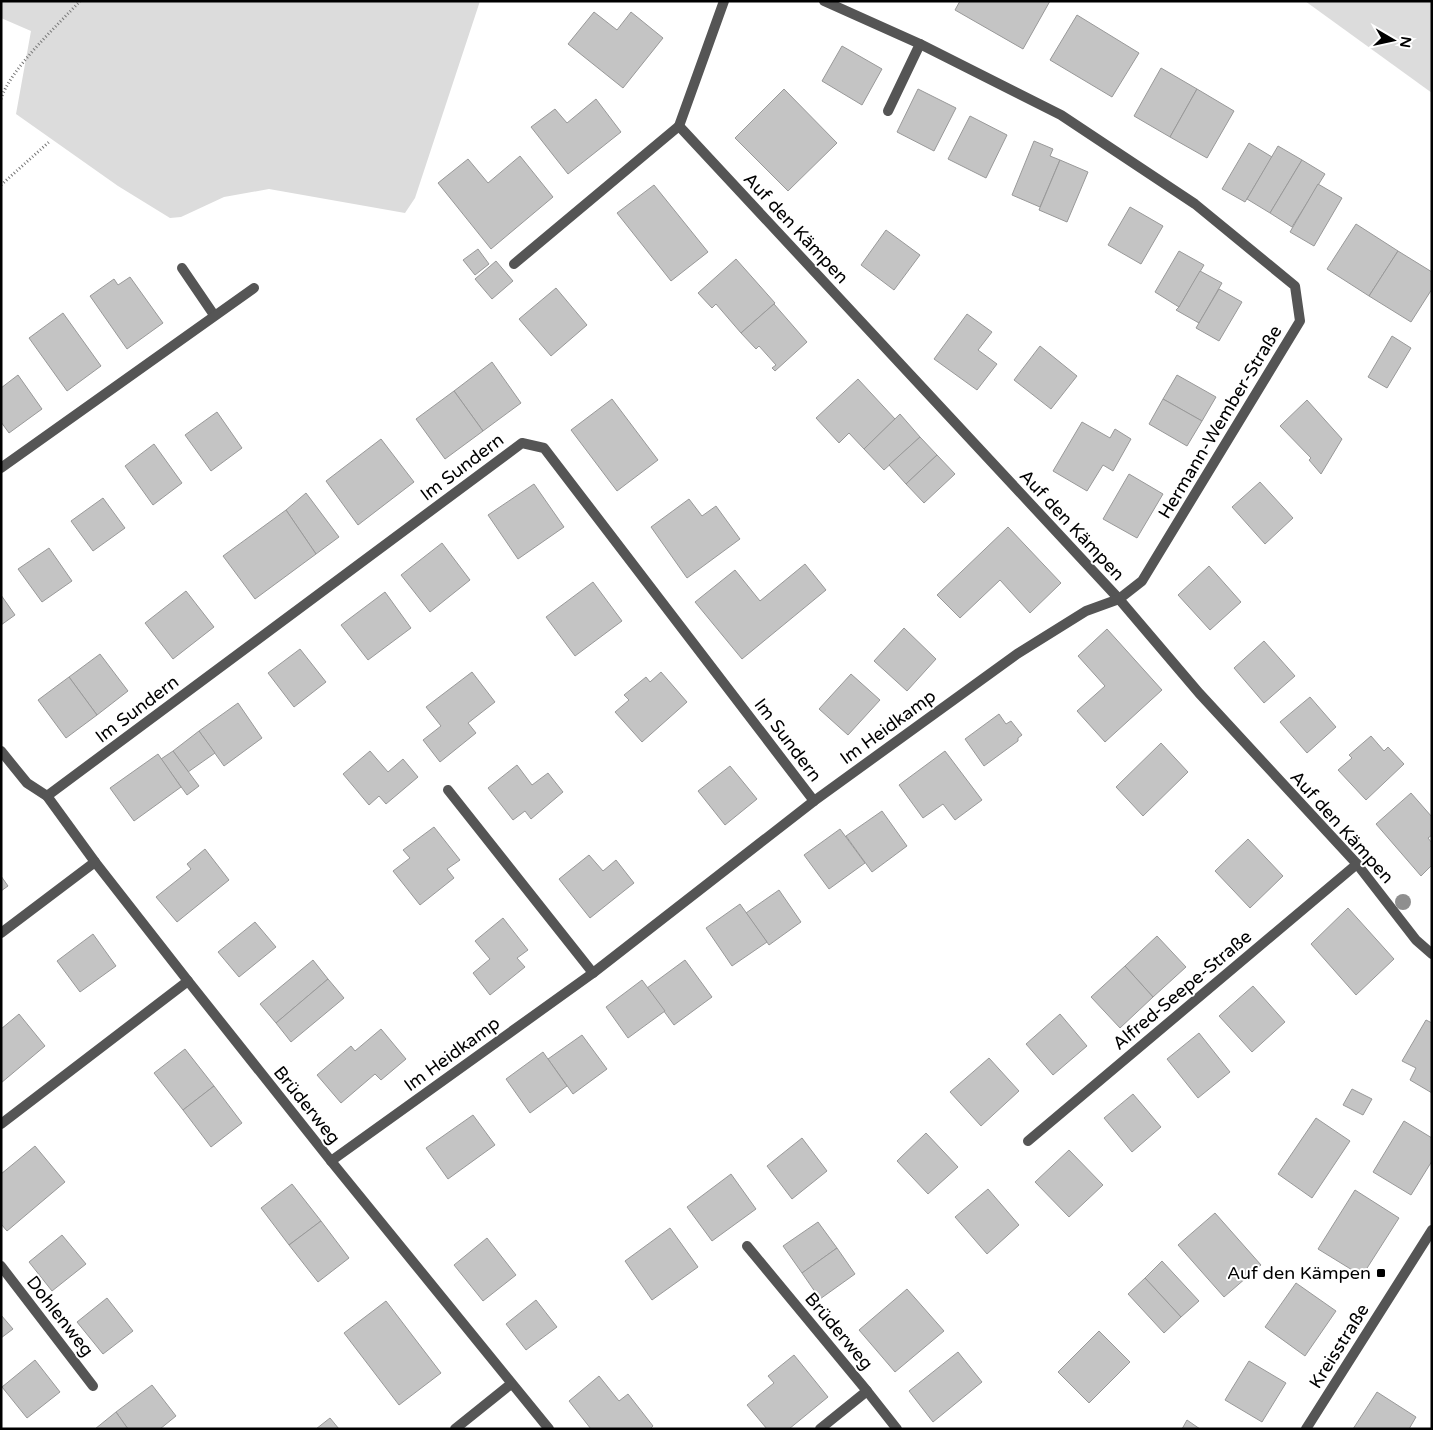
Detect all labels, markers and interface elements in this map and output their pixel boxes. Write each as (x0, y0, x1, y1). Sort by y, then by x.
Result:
north arrow (1368, 15, 1418, 65)
text: N (1396, 35, 1415, 49)
street label: Auf den Kämpen (739, 168, 853, 288)
street label: Hermann-Wember-Straße (1154, 321, 1286, 523)
street label: Im Sundern (416, 429, 508, 505)
street label: Auf den Kämpen (1015, 465, 1129, 585)
street label: Im Sundern (91, 671, 183, 747)
street label: Im Heidkamp (836, 685, 940, 769)
street label: Im Sundern (750, 694, 826, 786)
street label: Auf den Kämpen (1286, 766, 1398, 888)
street label: Alfred-Seepe-Straße (1108, 925, 1256, 1055)
street label: Im Heidkamp (400, 1012, 504, 1096)
street label: Brüderweg (269, 1061, 345, 1149)
place label: Auf den Kämpen (1227, 1262, 1371, 1284)
marker: Auf den Kämpen (1375, 1267, 1387, 1279)
street label: Dohlenweg (22, 1271, 98, 1361)
street label: Brüderweg (800, 1288, 878, 1374)
street label: Kreisstraße (1304, 1300, 1374, 1392)

